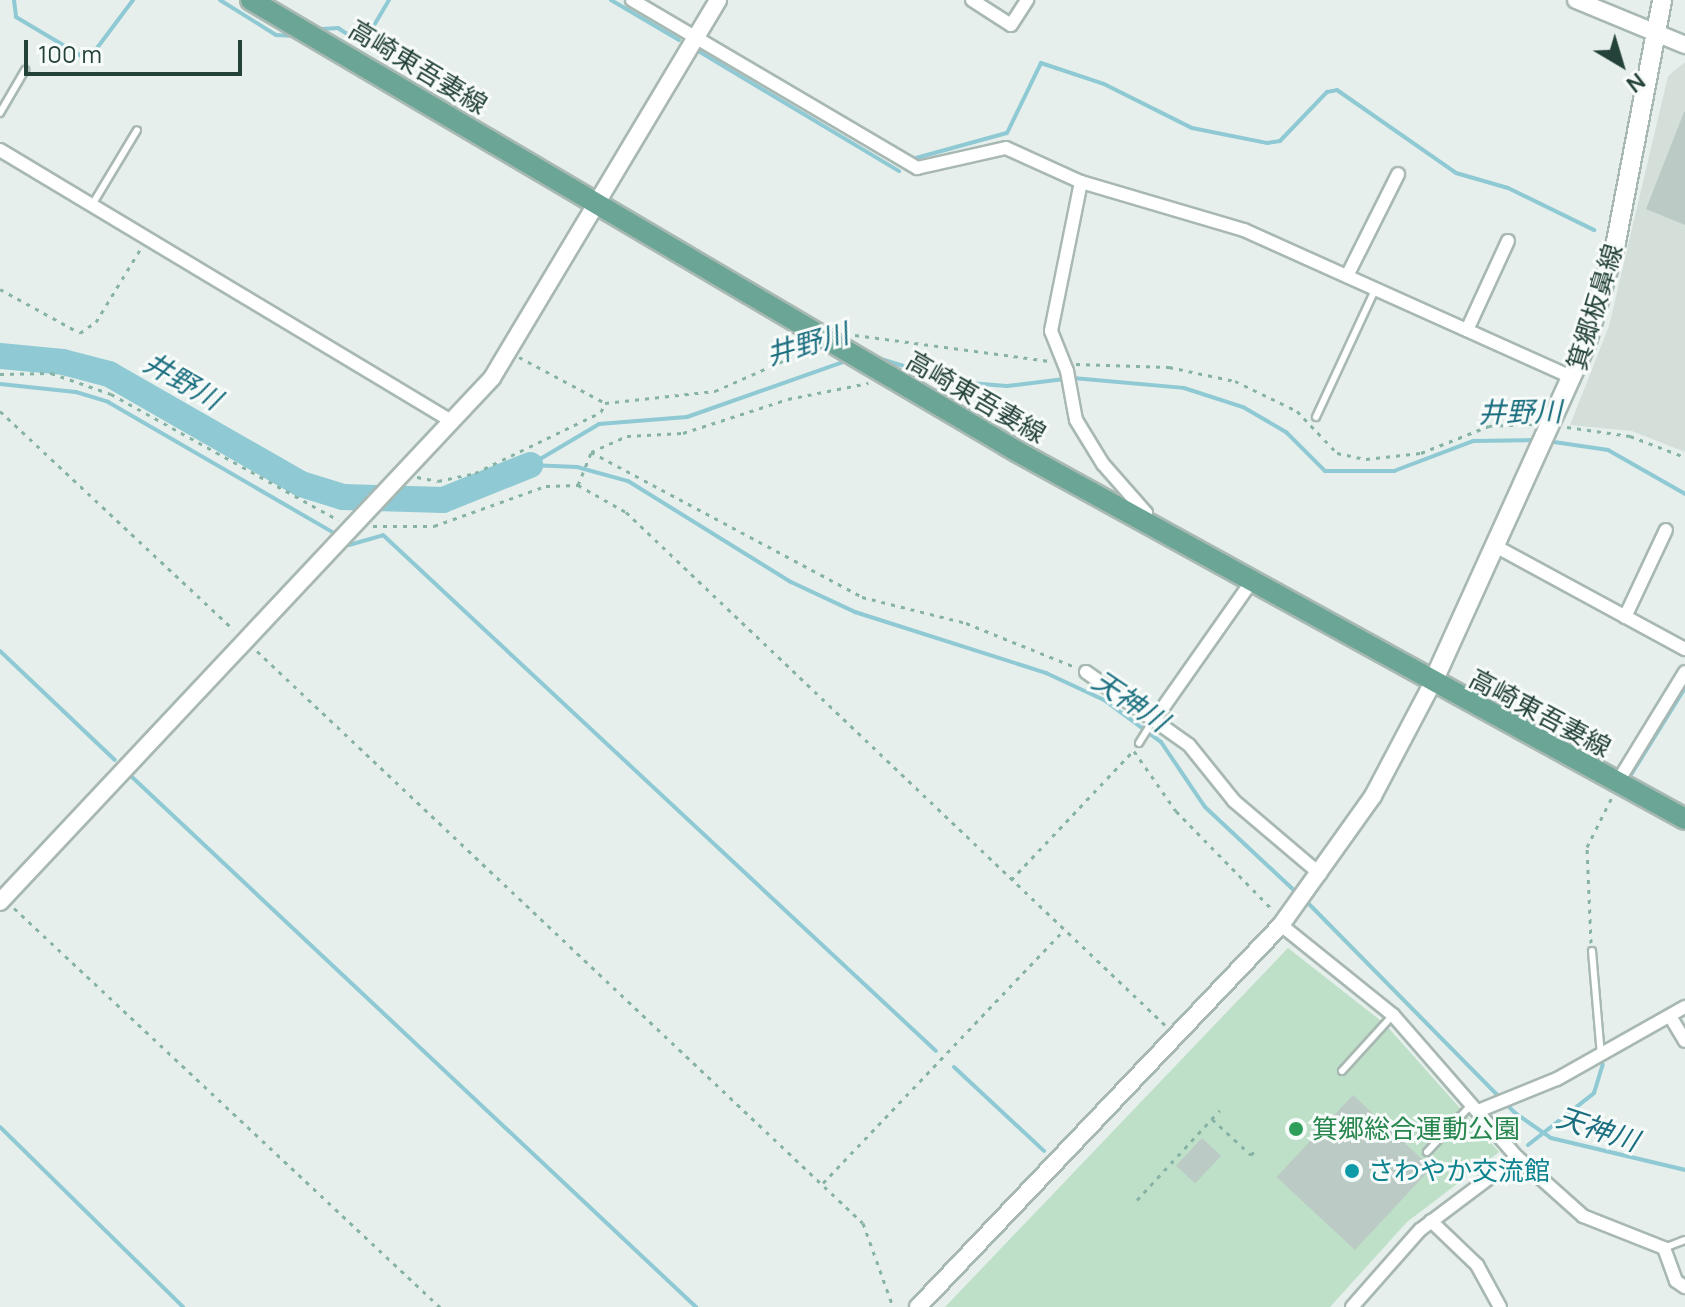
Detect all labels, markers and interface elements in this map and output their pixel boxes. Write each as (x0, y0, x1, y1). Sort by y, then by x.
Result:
street label: 高崎東吾妻線 (343, 13, 493, 121)
scale bar (28, 24, 246, 74)
north arrow (1581, 24, 1661, 104)
text: 100 m (38, 37, 102, 70)
text: N (1620, 66, 1651, 100)
street label: 箕郷板鼻線 (1561, 240, 1629, 374)
water label: 井野川 (762, 315, 852, 371)
water label: 井野川 (138, 344, 228, 416)
street label: 高崎東吾妻線 (901, 344, 1051, 450)
water label: 井野川 (1478, 393, 1562, 429)
water label: 天神川 (1087, 663, 1175, 737)
street label: 高崎東吾妻線 (1464, 663, 1616, 763)
water label: 天神川 (1553, 1099, 1643, 1157)
place label: 箕郷総合運動公園 (1312, 1113, 1520, 1145)
marker: 箕郷総合運動公園 (1287, 1120, 1305, 1138)
place label: さわやか交流館 (1368, 1155, 1550, 1187)
marker: さわやか交流館 (1343, 1162, 1361, 1180)

